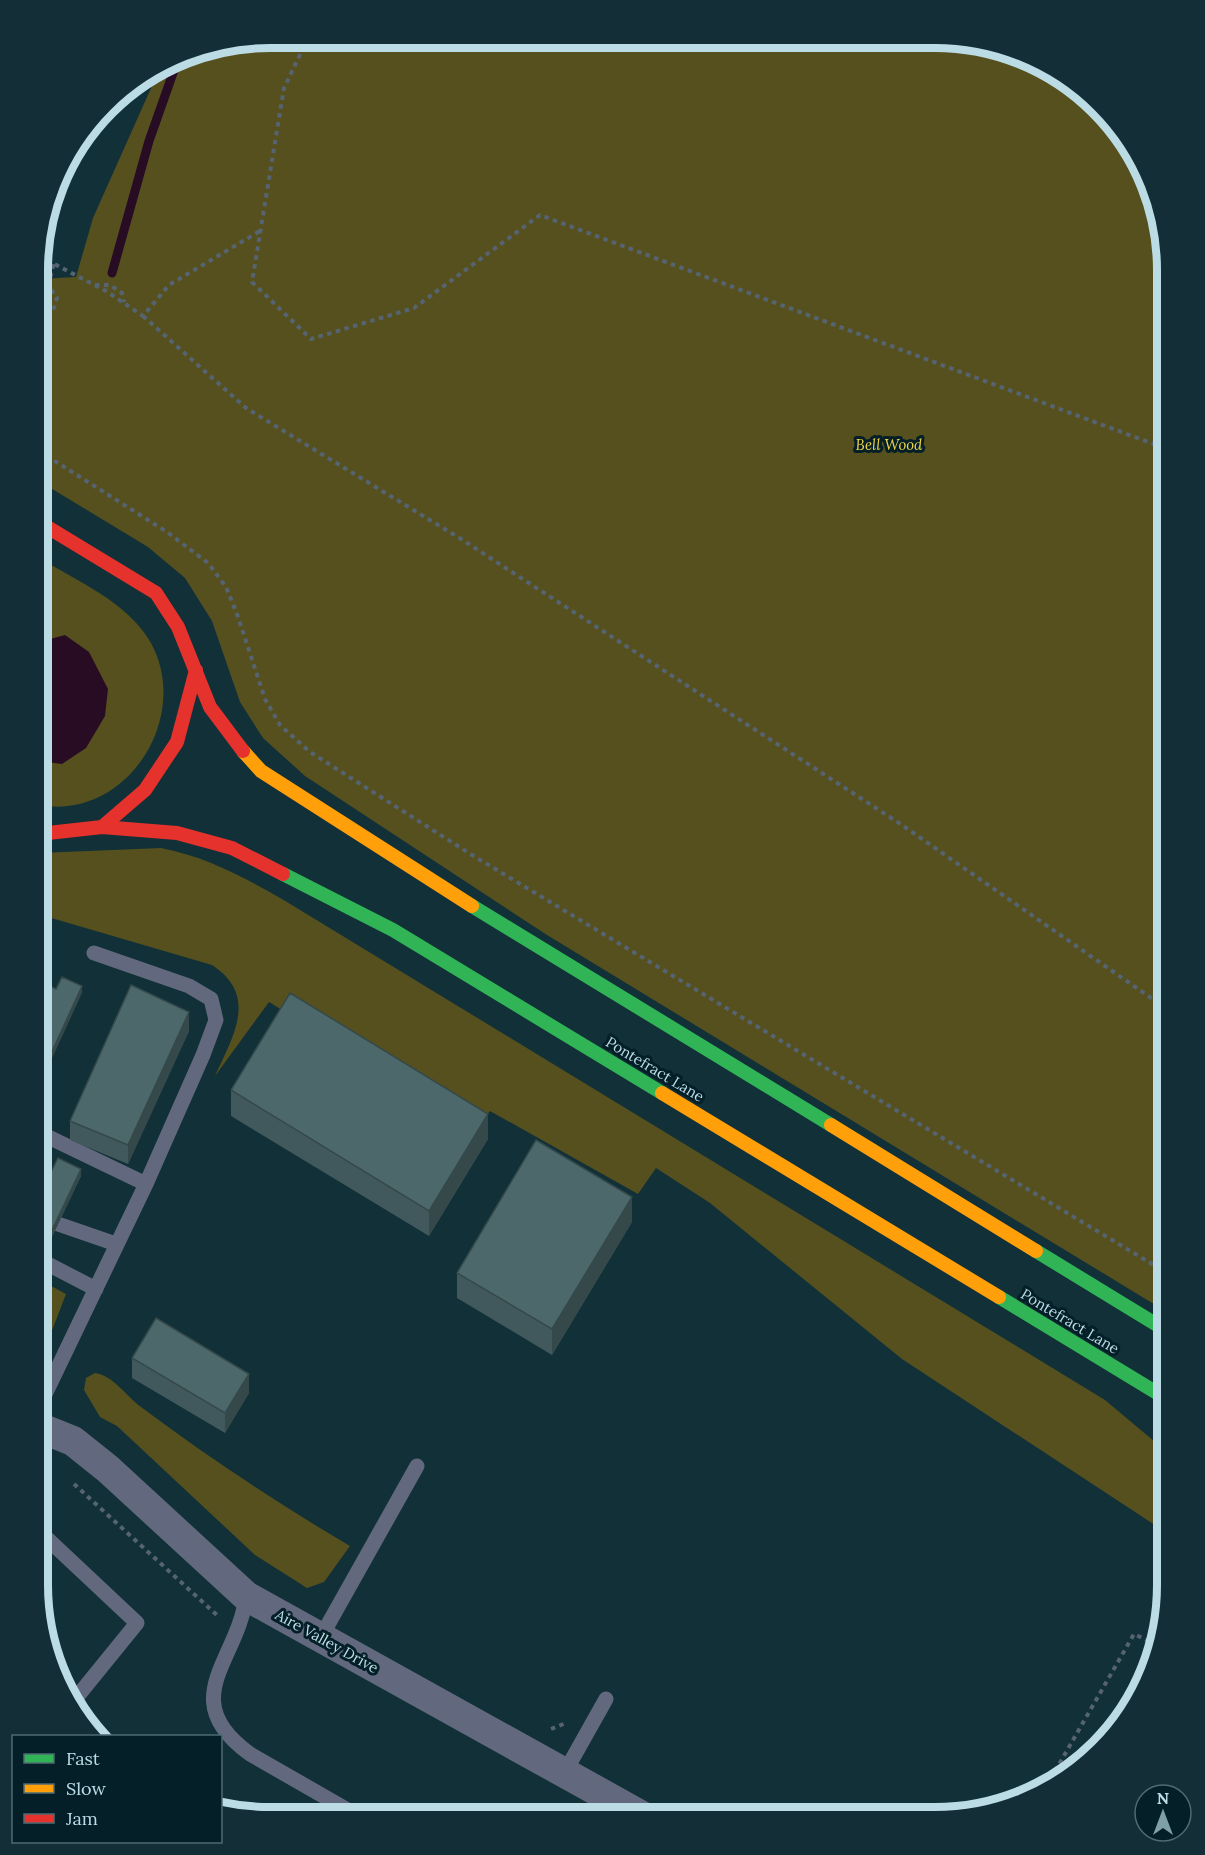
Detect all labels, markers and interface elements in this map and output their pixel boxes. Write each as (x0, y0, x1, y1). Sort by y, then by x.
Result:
park label: Bell Wood (856, 435, 923, 454)
street label: Pontefract Lane (602, 1032, 708, 1106)
street label: Pontefract Lane (1017, 1284, 1123, 1358)
street label: Aire Valley Drive (271, 1604, 382, 1677)
legend (12, 1735, 222, 1843)
text: Fast (66, 1747, 100, 1770)
text: Slow (66, 1777, 106, 1800)
north arrow (1133, 1783, 1193, 1843)
text: N (1157, 1788, 1169, 1808)
text: Jam (65, 1807, 98, 1830)

